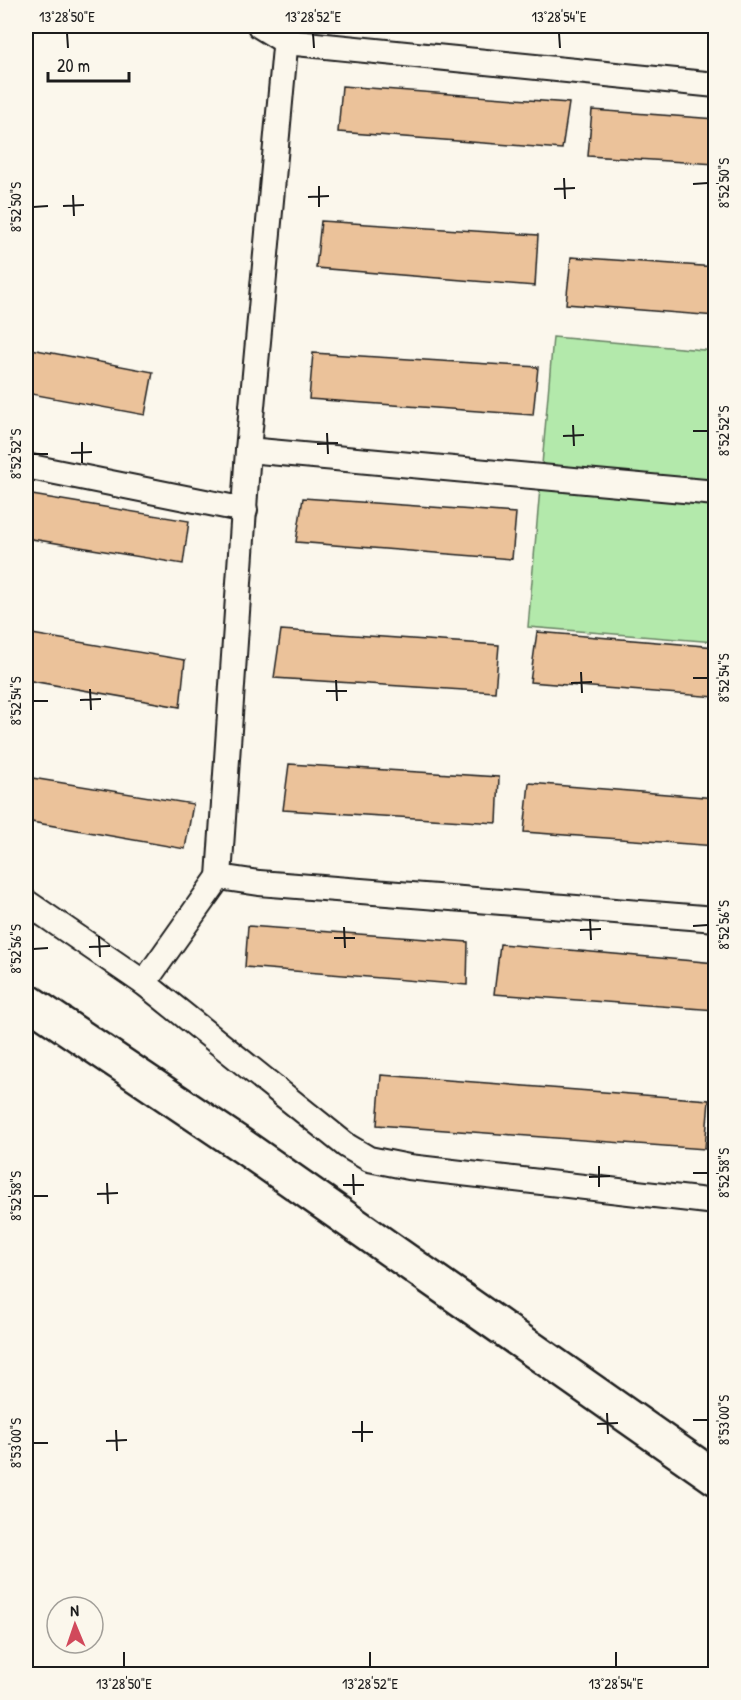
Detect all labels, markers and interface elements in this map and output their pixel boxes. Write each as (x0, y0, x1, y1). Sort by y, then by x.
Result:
text: 13°28'50"E (39, 6, 95, 27)
text: 13°28'52"E (285, 6, 341, 27)
text: 13°28'54"E (532, 6, 587, 27)
scale bar (48, 45, 129, 83)
text: 20 m (57, 53, 90, 78)
text: 8°52'50"S (713, 158, 734, 208)
text: 8°52'50"S (5, 182, 26, 232)
text: 8°52'52"S (713, 406, 734, 456)
text: 8°52'52"S (5, 429, 26, 479)
text: 8°52'54"S (713, 653, 734, 703)
text: 8°52'54"S (5, 676, 26, 726)
text: 8°52'56"S (713, 900, 734, 950)
text: 8°52'56"S (5, 924, 26, 974)
text: 8°52'58"S (713, 1148, 734, 1198)
text: 8°52'58"S (5, 1171, 26, 1221)
text: 8°53'00"S (713, 1395, 734, 1445)
text: 8°53'00"S (5, 1418, 26, 1468)
north arrow (45, 1595, 105, 1655)
text: N (70, 1599, 80, 1621)
text: 13°28'50"E (96, 1673, 152, 1694)
text: 13°28'52"E (342, 1673, 398, 1694)
text: 13°28'54"E (589, 1673, 644, 1694)

